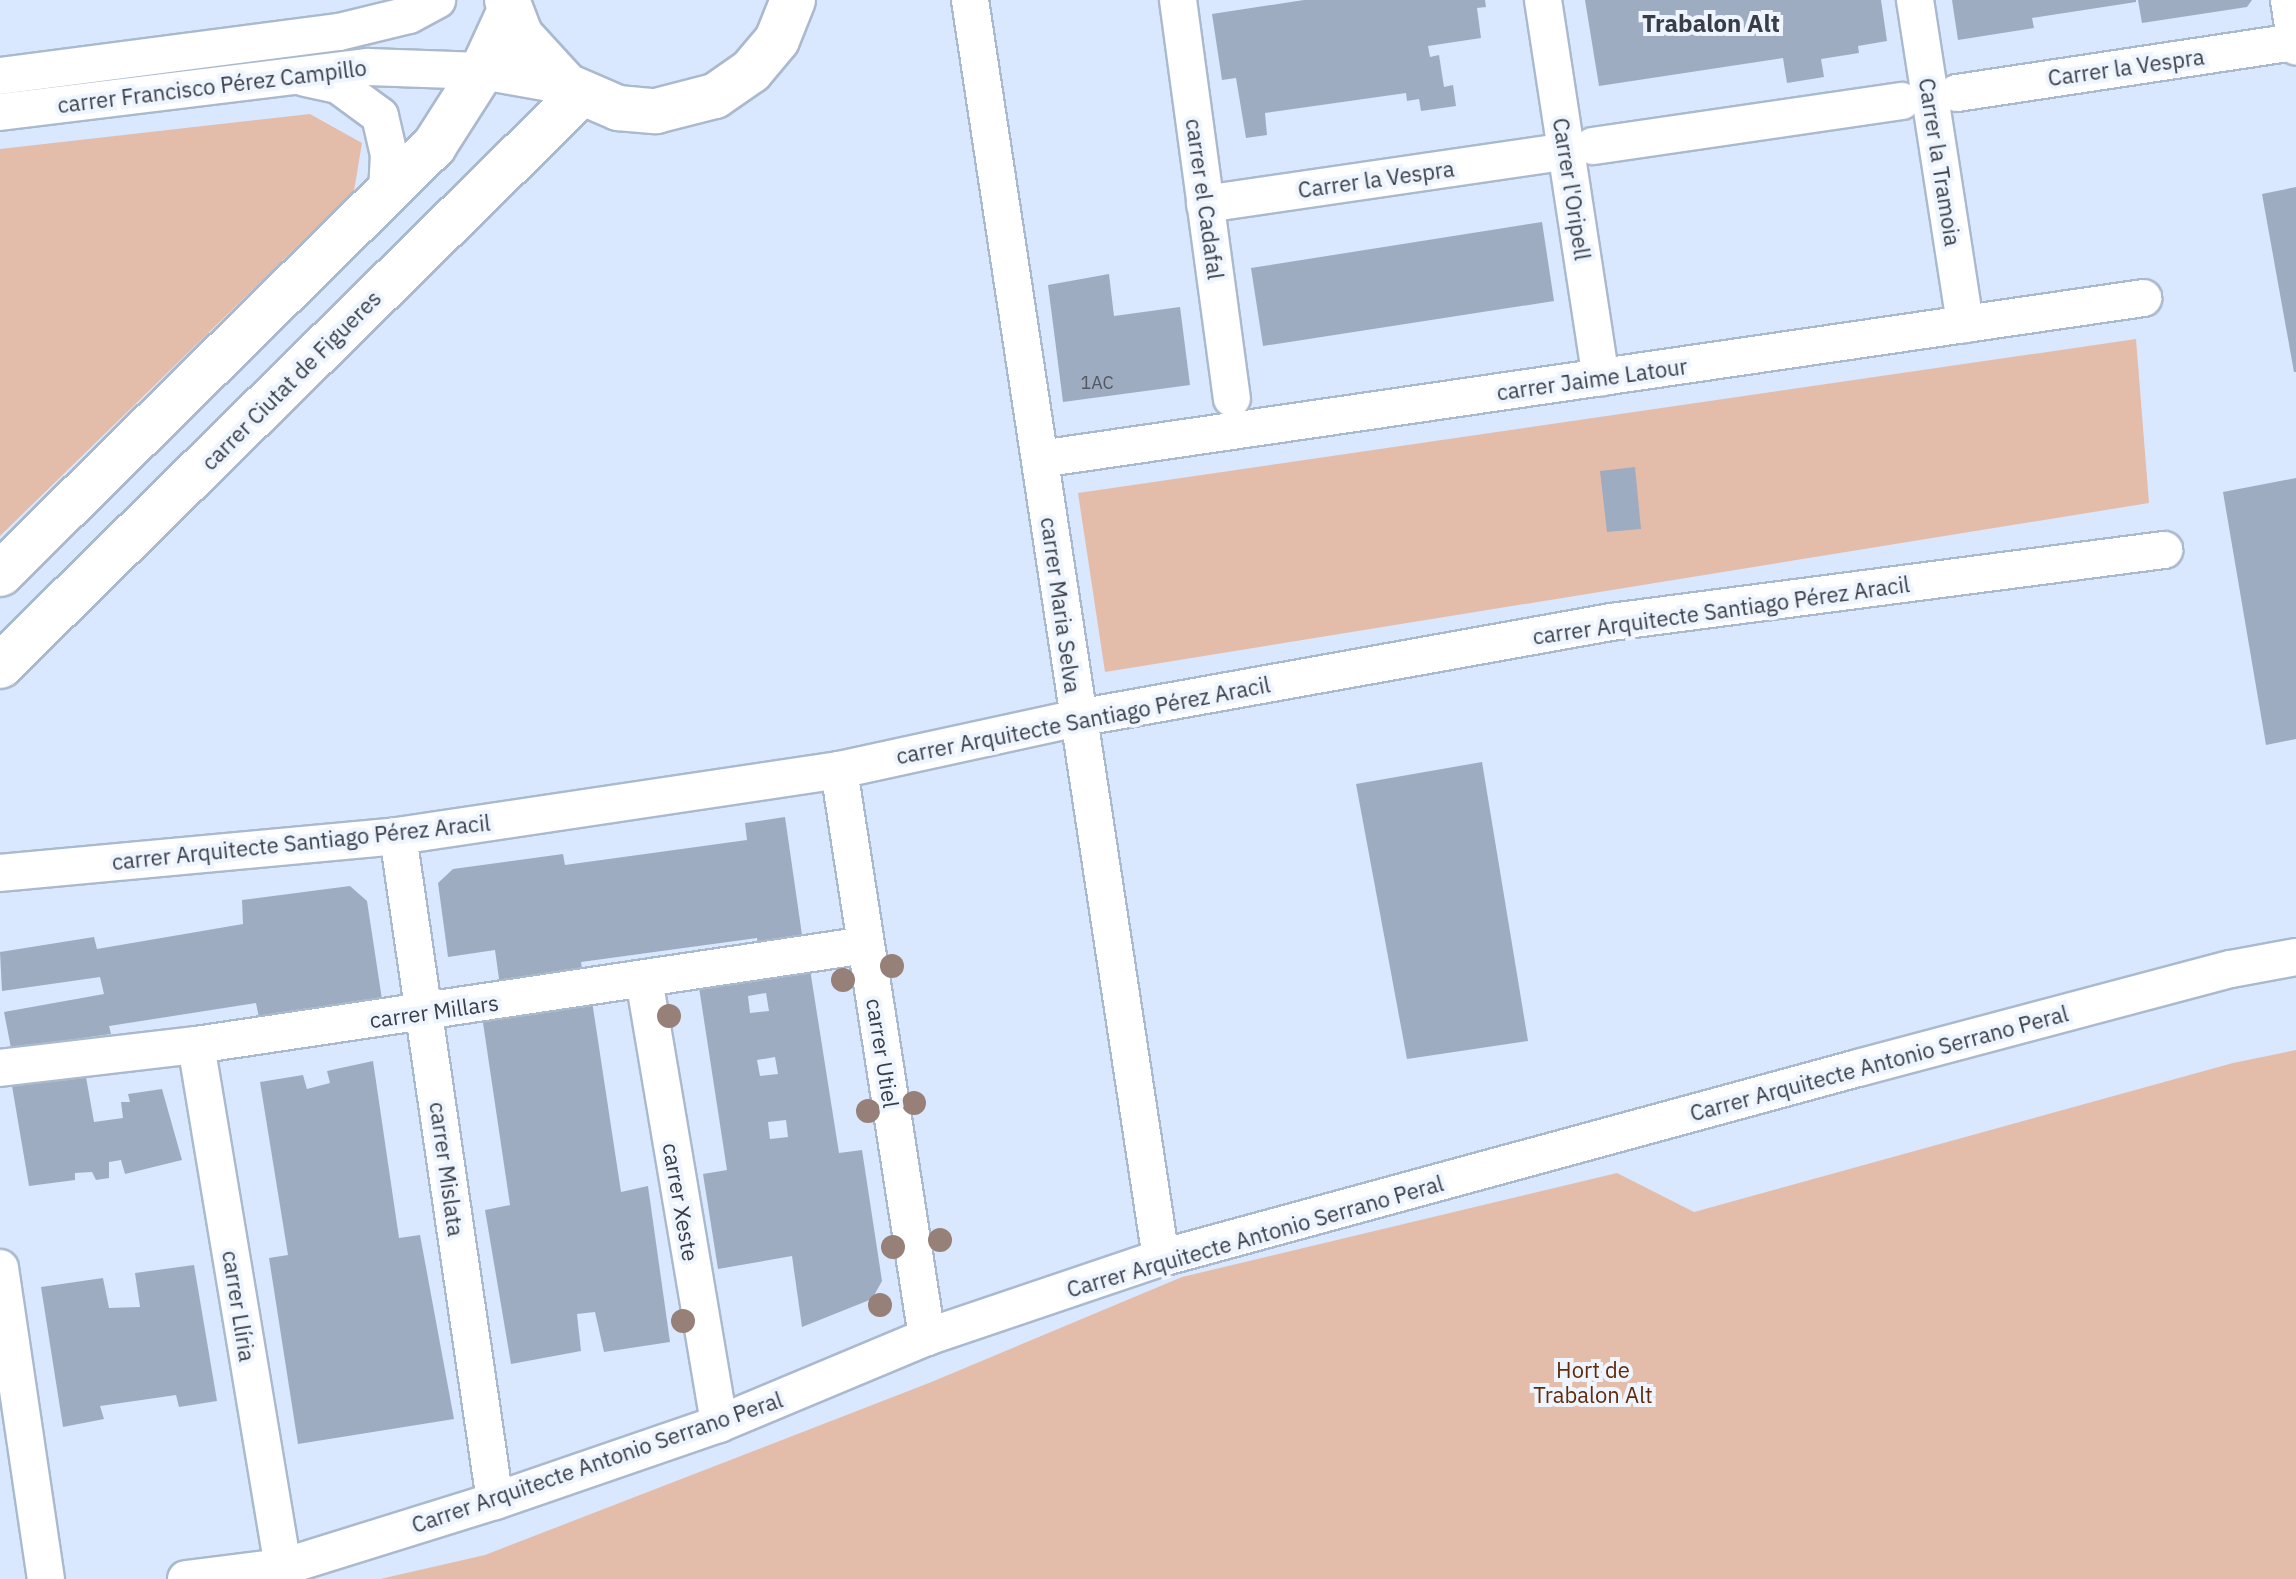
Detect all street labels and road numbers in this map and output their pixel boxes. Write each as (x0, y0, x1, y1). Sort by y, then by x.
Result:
street label: Carrer la Vespra (2046, 43, 2206, 91)
street label: carrer Francisco Pérez Campillo (56, 54, 368, 118)
street label: Carrer la Tramoia (1914, 76, 1966, 248)
street label: Carrer l'Oripell (1548, 116, 1596, 262)
street label: carrer el Cadafal (1181, 117, 1229, 281)
street label: Carrer la Vespra (1296, 155, 1456, 203)
street label: carrer Ciutat de Figueres (196, 285, 386, 475)
street label: carrer Jaime Latour (1495, 353, 1689, 405)
street label: carrer Maria Selva (1036, 515, 1086, 695)
street label: carrer Arquitecte Santiago Pérez Aracil (1531, 570, 1911, 650)
street label: carrer Arquitecte Santiago Pérez Aracil (894, 671, 1272, 769)
street label: carrer Arquitecte Santiago Pérez Aracil (110, 809, 492, 875)
street label: carrer Millars (368, 989, 500, 1033)
street label: carrer Utiel (861, 996, 905, 1110)
street label: Carrer Arquitecte Antonio Serrano Peral (1687, 1000, 2071, 1126)
street label: carrer Mislata (425, 1100, 469, 1238)
street label: carrer Xeste (658, 1141, 704, 1263)
street label: Carrer Arquitecte Antonio Serrano Peral (1064, 1169, 1446, 1303)
street label: carrer Llíria (217, 1249, 261, 1363)
street label: Carrer Arquitecte Antonio Serrano Peral (408, 1386, 786, 1538)

